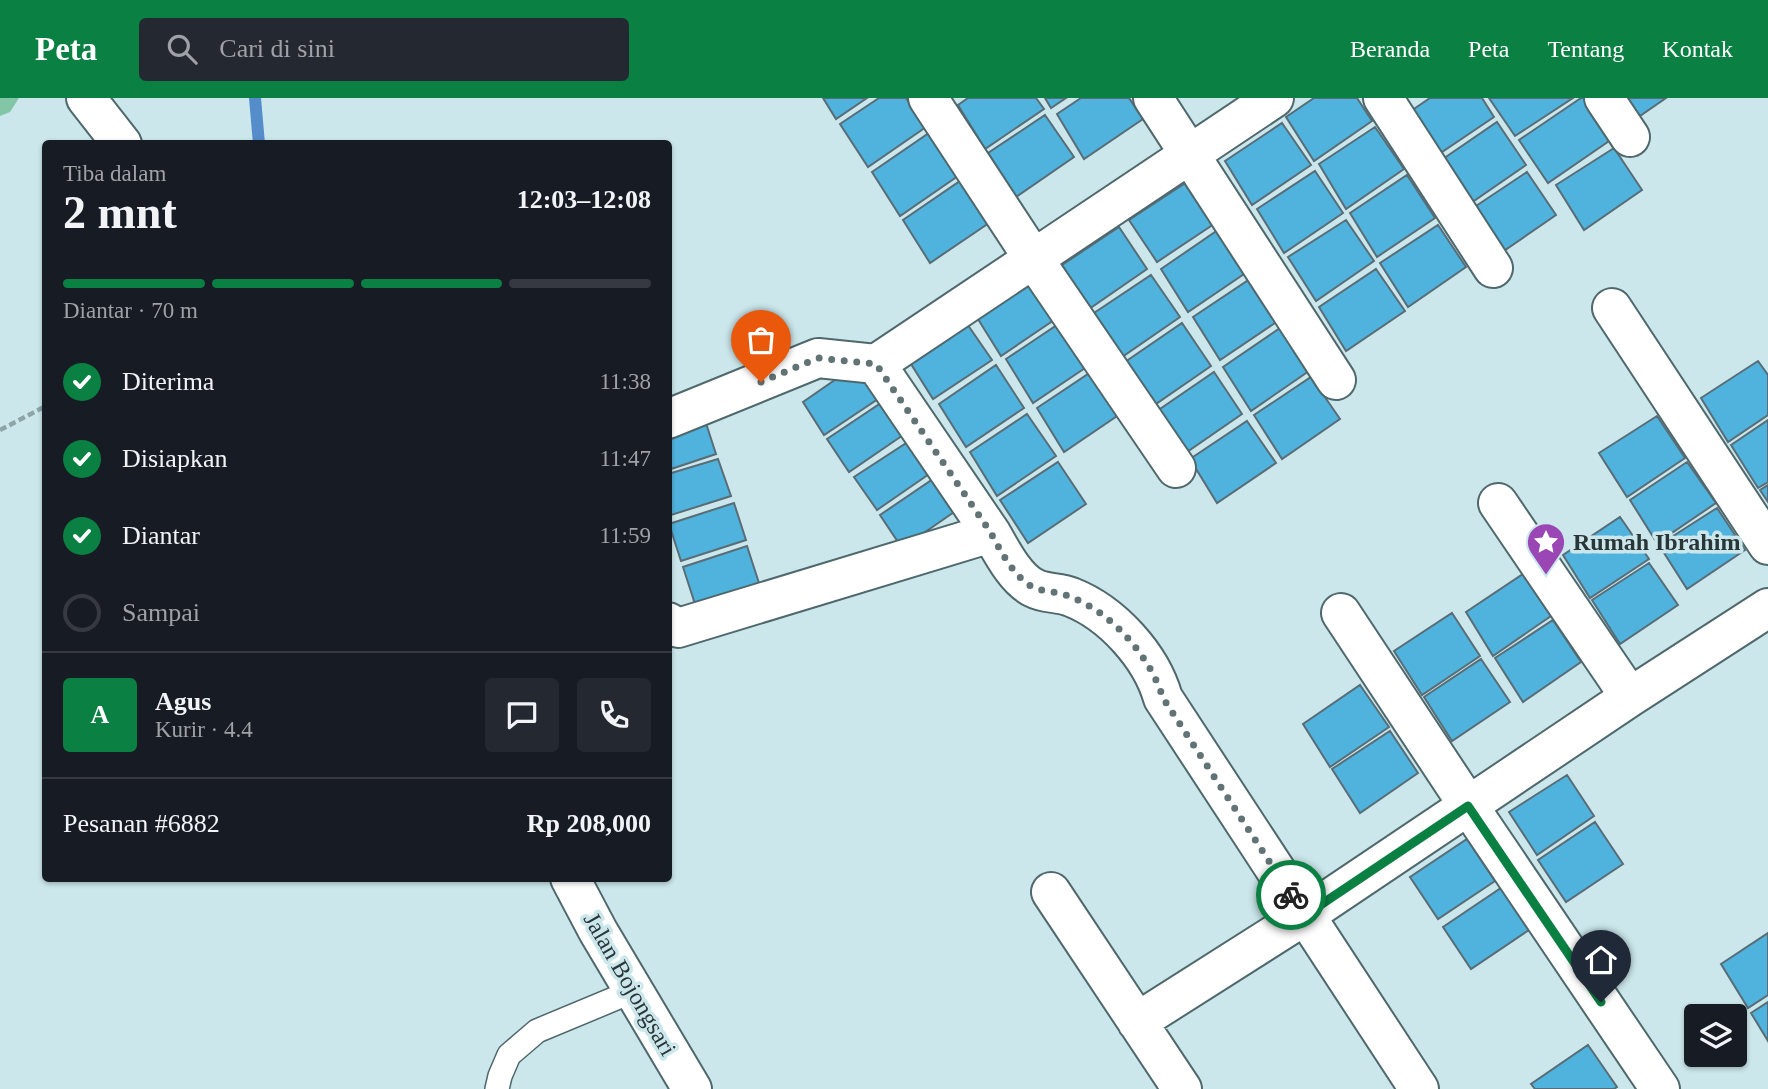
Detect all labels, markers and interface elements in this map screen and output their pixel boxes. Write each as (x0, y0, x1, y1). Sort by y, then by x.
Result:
search box (139, 18, 629, 81)
icon: search (163, 30, 201, 68)
text: Peta (35, 31, 97, 67)
text: Cari di sini (219, 34, 335, 63)
text: Beranda (1350, 36, 1430, 62)
text: Peta (1468, 36, 1509, 62)
text: Tentang (1547, 36, 1624, 62)
text: Kontak (1662, 36, 1733, 62)
text: Tiba dalam (63, 161, 166, 186)
text: 12:03–12:08 (517, 185, 651, 214)
text: 2 mnt (63, 187, 177, 238)
text: Diantar · 70 m (63, 298, 198, 323)
pin (731, 310, 791, 382)
icon: bag (742, 321, 780, 359)
icon: check (63, 363, 101, 401)
text: Diterima (122, 367, 214, 396)
text: 11:38 (599, 369, 651, 394)
icon: check (63, 440, 101, 478)
text: Disiapkan (122, 444, 227, 473)
text: 11:47 (599, 446, 651, 471)
icon: check (63, 517, 101, 555)
text: Diantar (122, 521, 200, 550)
place icon: Rumah Ibrahim (1525, 521, 1567, 576)
text: 11:59 (599, 523, 651, 548)
place label: Rumah Ibrahim (1573, 529, 1740, 555)
text: Sampai (122, 598, 200, 627)
button: chat (485, 678, 559, 752)
button: phone (577, 678, 651, 752)
text: Agus (155, 687, 211, 716)
text: A (91, 700, 109, 729)
text: Kurir · 4.4 (155, 717, 253, 742)
text: Pesanan #6882 (63, 809, 220, 838)
text: Rp 208,000 (527, 809, 651, 838)
courier (1256, 860, 1326, 930)
icon: bike (1272, 876, 1310, 914)
street label: Jalan Bojongsari (579, 908, 682, 1060)
pin (1571, 930, 1631, 1002)
icon: home (1582, 941, 1620, 979)
map controls (1684, 1004, 1747, 1067)
button: layers (1684, 1004, 1747, 1067)

